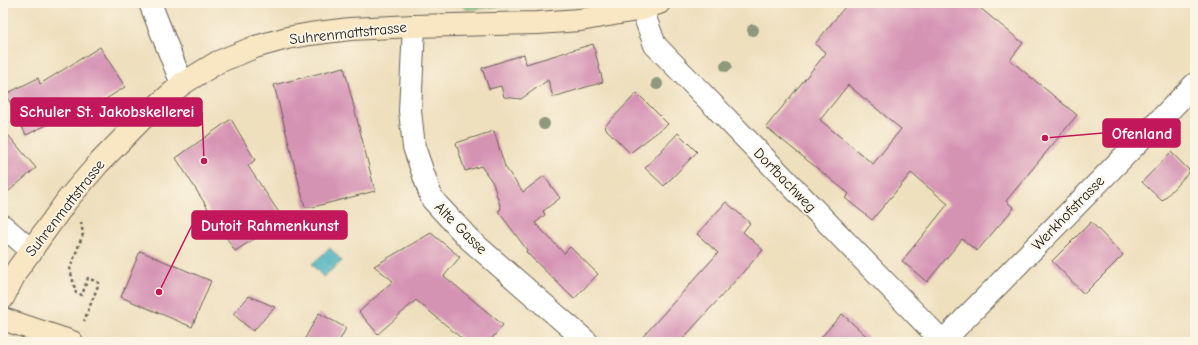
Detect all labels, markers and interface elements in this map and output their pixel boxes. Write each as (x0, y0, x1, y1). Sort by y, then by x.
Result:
street label: Suhrenmattstrasse (288, 18, 408, 48)
callout: Schuler St. Jakobskellerei (11, 98, 202, 126)
text: Schuler St. Jakobskellerei (20, 103, 194, 121)
callout: Ofenland (1103, 119, 1180, 147)
text: Ofenland (1112, 125, 1172, 143)
street label: Dorfbachweg (750, 144, 820, 216)
street label: Suhrenmattstrasse (22, 156, 109, 260)
street label: Werkhofstrasse (1028, 172, 1108, 254)
street label: Alte Gasse (431, 198, 491, 258)
callout: Dutoit Rahmenkunst (192, 211, 347, 239)
text: Dutoit Rahmenkunst (201, 217, 340, 235)

